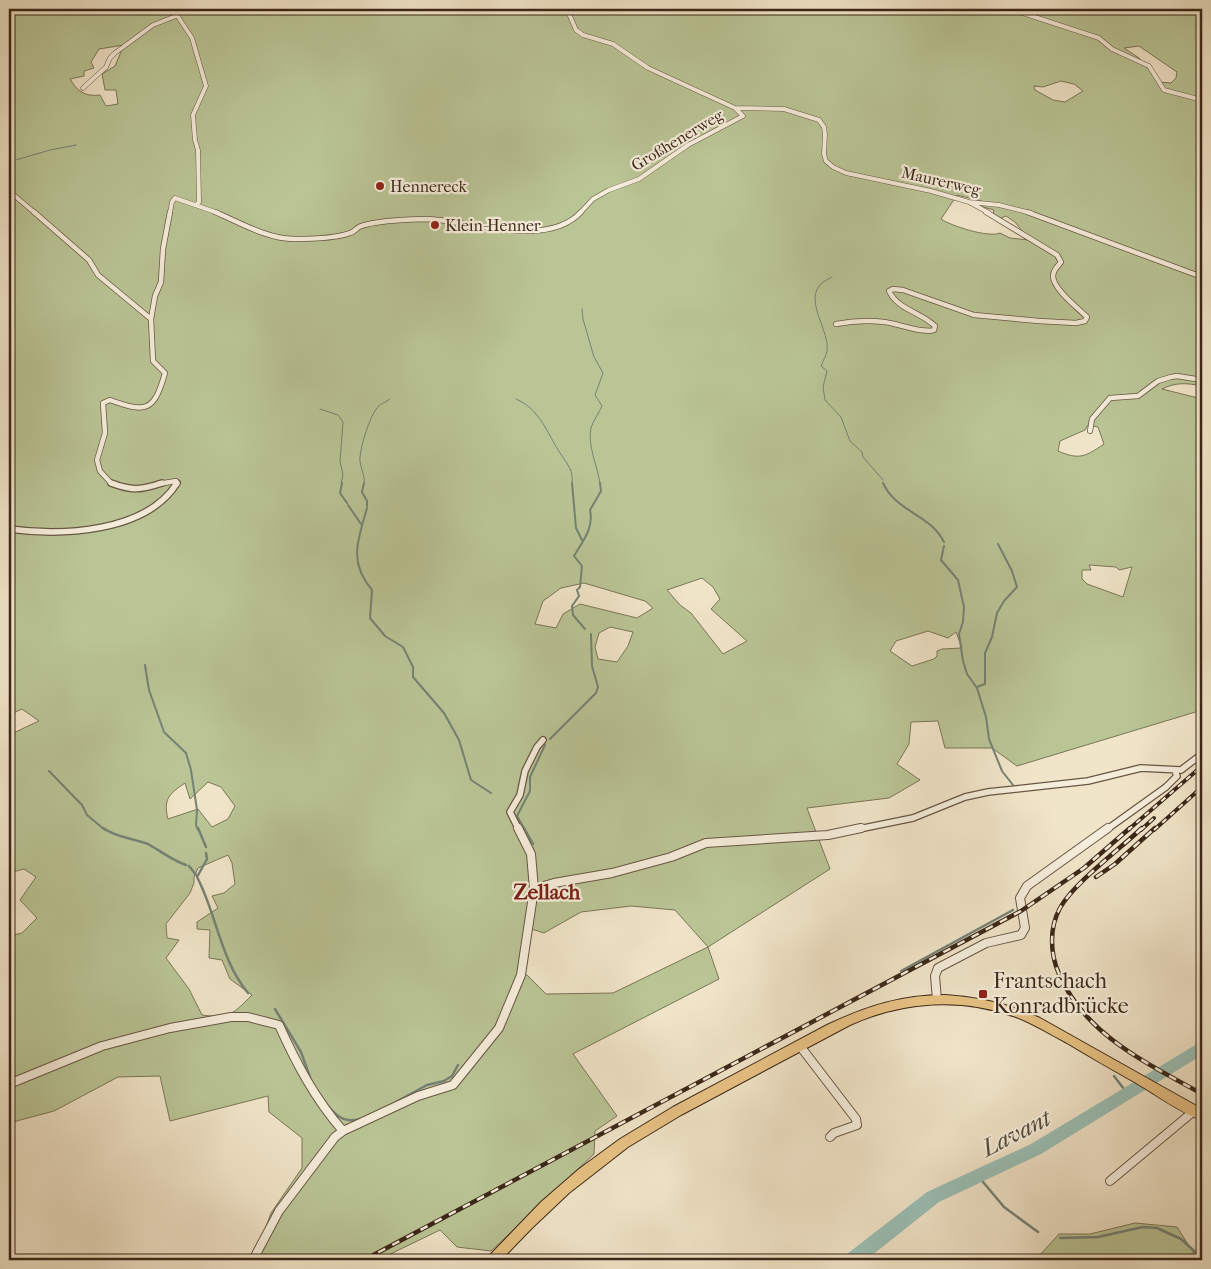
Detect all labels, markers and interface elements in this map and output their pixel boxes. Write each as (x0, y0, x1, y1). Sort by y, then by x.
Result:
street label: Großhenerweg (628, 105, 727, 175)
street label: Maurerweg (900, 163, 983, 199)
place label: Hennereck (390, 177, 467, 196)
marker: Hennereck (374, 180, 386, 192)
place label: Klein-Henner (445, 216, 541, 235)
marker: Klein-Henner (429, 219, 441, 231)
district label: Zellach (514, 880, 581, 904)
place label: Frantschach Konradbrücke (993, 968, 1129, 1019)
marker: Frantschach Konradbrücke (977, 988, 989, 1000)
water label: Lavant (975, 1103, 1057, 1163)

